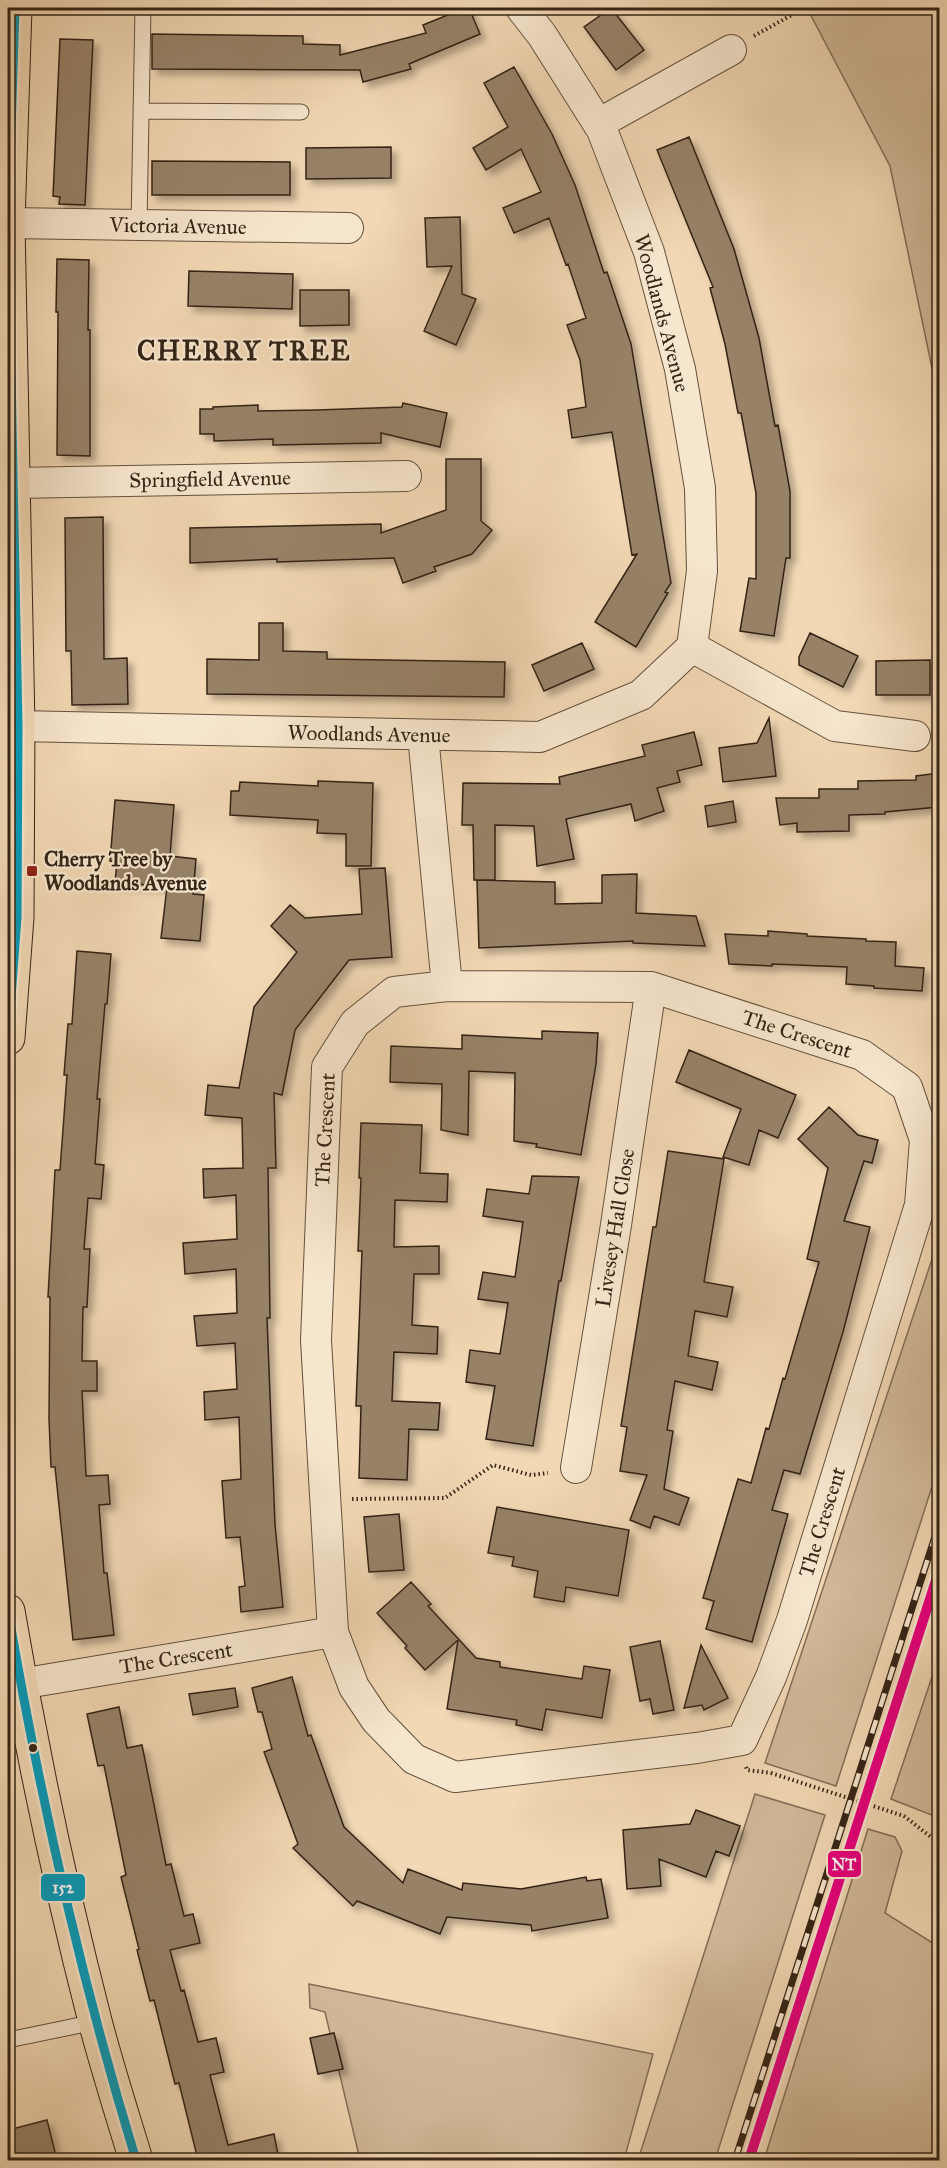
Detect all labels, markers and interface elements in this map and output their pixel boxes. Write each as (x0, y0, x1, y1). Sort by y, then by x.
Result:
street label: Victoria Avenue (108, 212, 247, 240)
street label: Woodlands Avenue (628, 231, 696, 395)
district label: CHERRY TREE (137, 334, 351, 367)
street label: Springfield Avenue (129, 465, 291, 493)
street label: Woodlands Avenue (287, 720, 451, 748)
place label: Cherry Tree by Woodlands Avenue (44, 846, 207, 896)
marker: Cherry Tree by Woodlands Avenue (25, 864, 39, 878)
street label: The Crescent (739, 1004, 856, 1064)
street label: The Crescent (309, 1072, 341, 1188)
street label: Livesey Hall Close (590, 1147, 640, 1309)
street label: The Crescent (793, 1463, 851, 1580)
street label: The Crescent (118, 1636, 235, 1680)
unlabelled marker (27, 1742, 39, 1754)
line badge: NT (827, 1850, 862, 1878)
text: NT (832, 1855, 856, 1874)
line badge: 152 (40, 1873, 86, 1902)
text: 152 (52, 1878, 75, 1897)

